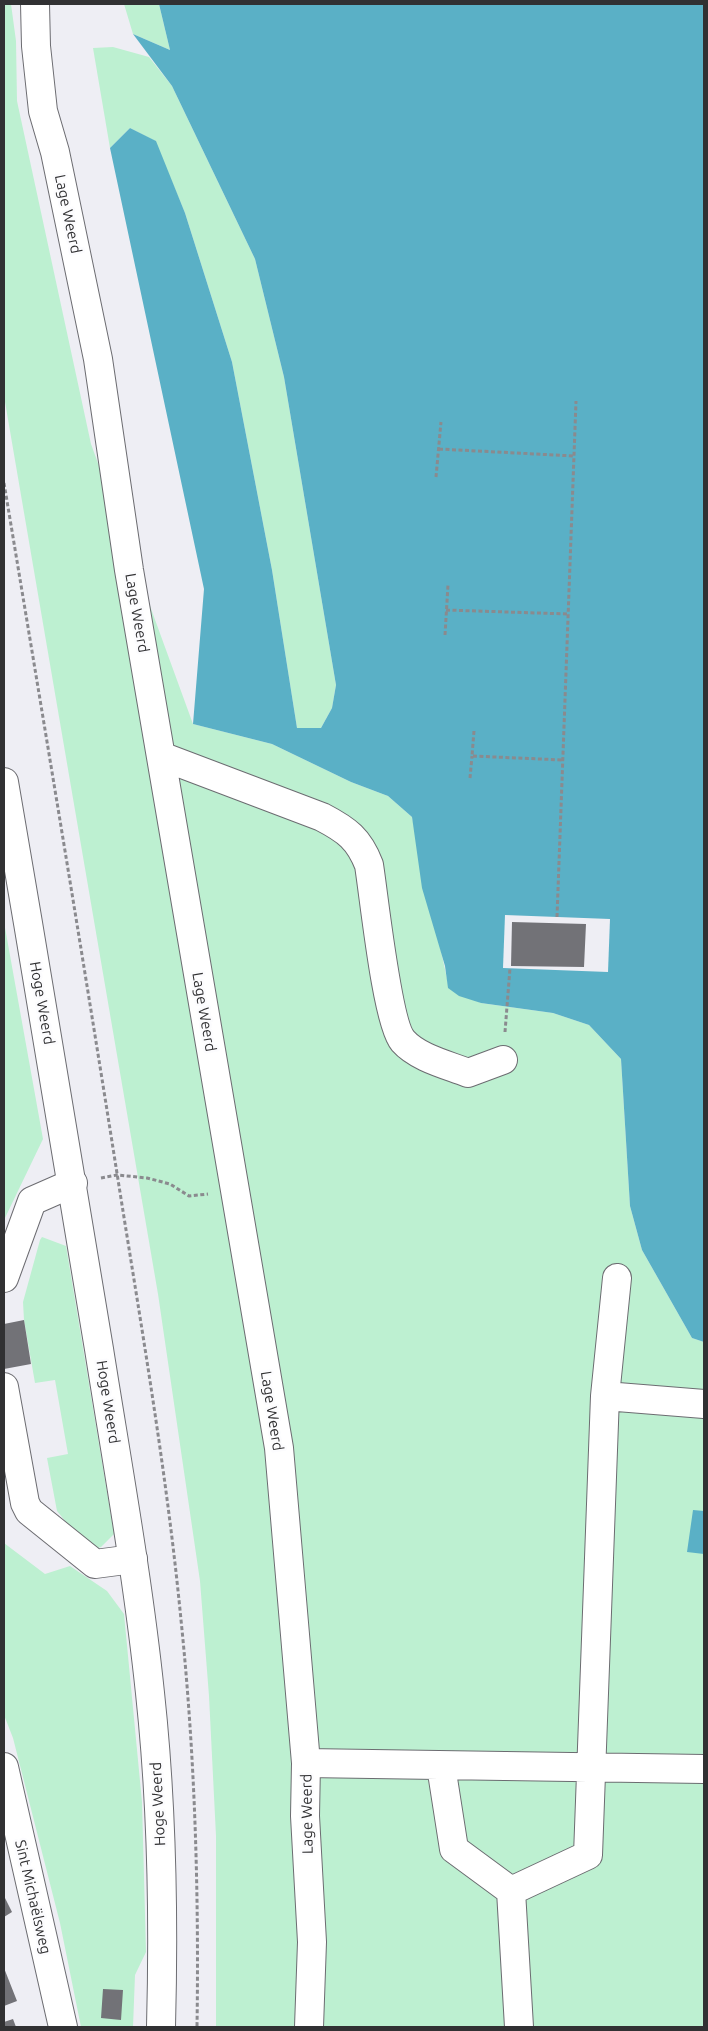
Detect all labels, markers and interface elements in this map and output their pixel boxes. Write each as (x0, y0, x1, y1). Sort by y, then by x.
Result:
street label: Lage Weerd (51, 173, 85, 255)
street label: Lage Weerd (121, 572, 153, 654)
street label: Hoge Weerd (26, 960, 58, 1046)
street label: Lage Weerd (188, 971, 220, 1053)
street label: Hoge Weerd (93, 1359, 123, 1445)
street label: Lage Weerd (257, 1370, 287, 1452)
street label: Hoge Weerd (147, 1761, 169, 1847)
street label: Lage Weerd (297, 1774, 317, 1854)
street label: Sint Michaëlsweg (11, 1838, 55, 1956)

